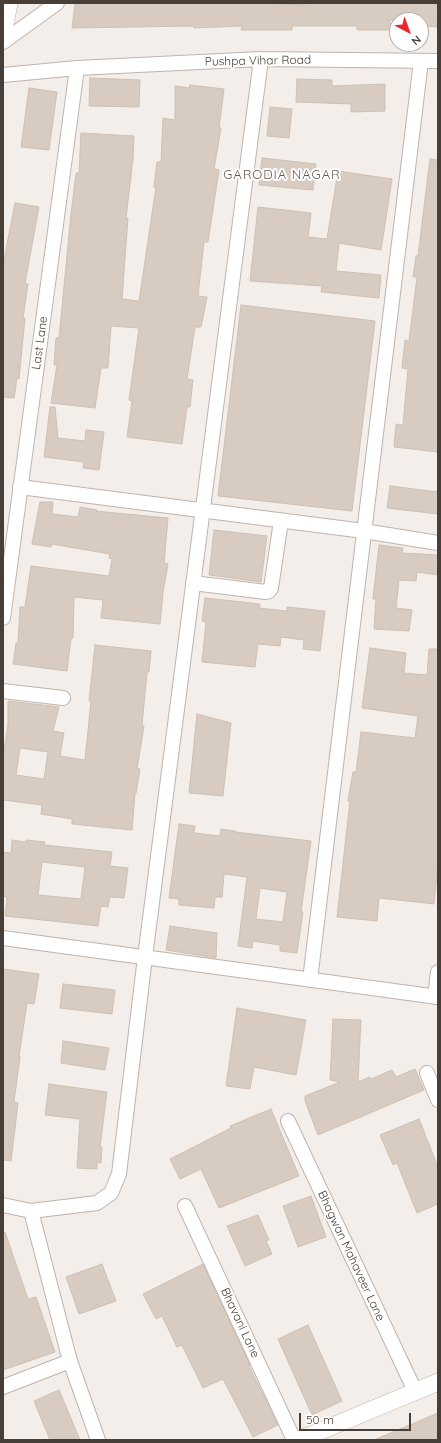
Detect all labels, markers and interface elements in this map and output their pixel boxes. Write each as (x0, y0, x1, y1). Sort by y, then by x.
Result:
north arrow (389, 12, 429, 52)
text: N (409, 32, 424, 48)
street label: Pushpa Vihar Road (205, 53, 311, 69)
district label: GARODIA NAGAR (223, 167, 341, 183)
street label: Last Lane (29, 315, 51, 371)
street label: Bhagwan Mahaveer Lane (314, 1189, 388, 1323)
street label: Bhavani Lane (218, 1286, 262, 1360)
scale bar (301, 1405, 413, 1431)
text: 50 m (306, 1412, 334, 1427)

